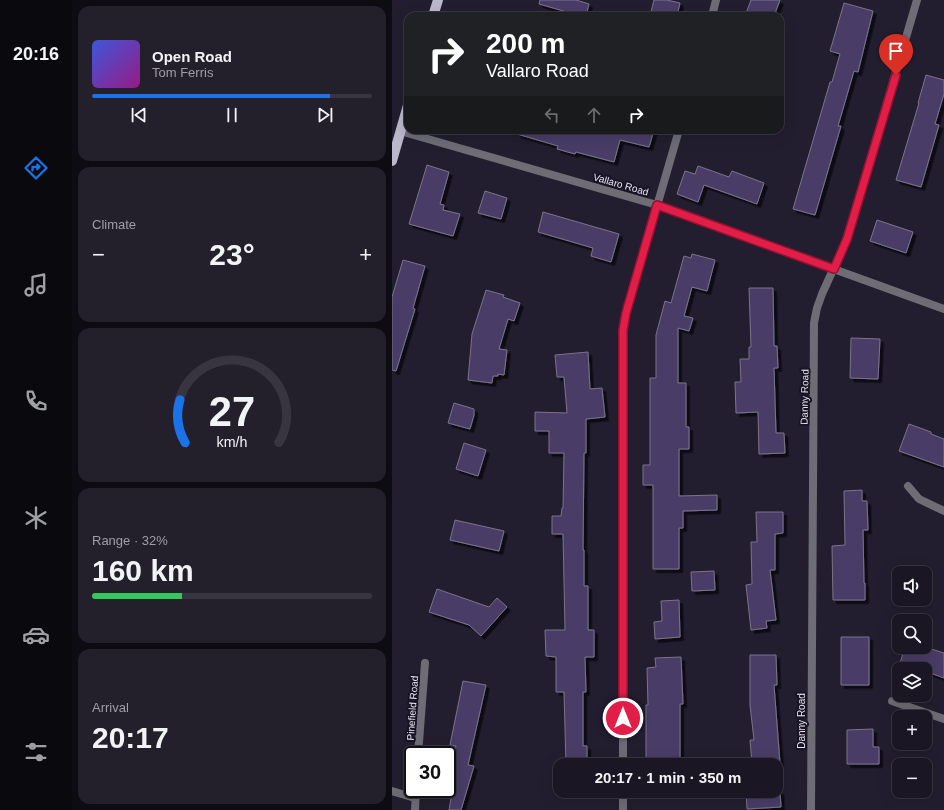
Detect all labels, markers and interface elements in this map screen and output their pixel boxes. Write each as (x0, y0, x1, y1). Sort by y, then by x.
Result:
icon: right (420, 28, 472, 80)
text: 200 m (486, 28, 565, 59)
pin (879, 34, 913, 75)
icon: arrive (885, 40, 907, 62)
text: 20:16 (13, 44, 59, 64)
text: Open Road (152, 48, 232, 65)
text: Vallaro Road (486, 61, 589, 81)
text: Tom Ferris (152, 65, 213, 80)
icon: previous (128, 104, 150, 126)
icon: pause (221, 104, 243, 126)
icon: next (314, 104, 336, 126)
icon: left (541, 104, 563, 126)
icon: ahead (583, 104, 605, 126)
icon: right (625, 104, 647, 126)
icon: directions (22, 154, 50, 182)
street label: Vallaro Road (592, 171, 650, 198)
text: Climate (92, 217, 136, 232)
text: 23° (209, 238, 255, 271)
text: − (92, 242, 105, 267)
text: + (359, 242, 372, 267)
icon: music (22, 271, 50, 299)
street label: Danny Road (799, 369, 810, 425)
icon: phone (22, 387, 50, 415)
text: 27 (209, 388, 255, 435)
text: km/h (217, 434, 248, 450)
icon: climate (22, 504, 50, 532)
text: Range · 32% (92, 533, 168, 548)
text: 160 km (92, 554, 194, 587)
map controls (892, 566, 932, 798)
button: sound (892, 566, 932, 606)
button: search (892, 614, 932, 654)
icon: car (22, 621, 50, 649)
button: layers (892, 662, 932, 702)
street label: Pinefield Road (405, 675, 420, 741)
street label: Danny Road (796, 693, 807, 749)
position arrow (602, 697, 644, 739)
text: Arrival (92, 700, 129, 715)
button: + (892, 710, 932, 750)
text: 20:17 (92, 721, 169, 754)
icon: filters (22, 738, 50, 766)
speed limit sign: 30 (404, 746, 456, 798)
button: − (892, 758, 932, 798)
text: 20:17 · 1 min · 350 m (595, 769, 741, 786)

